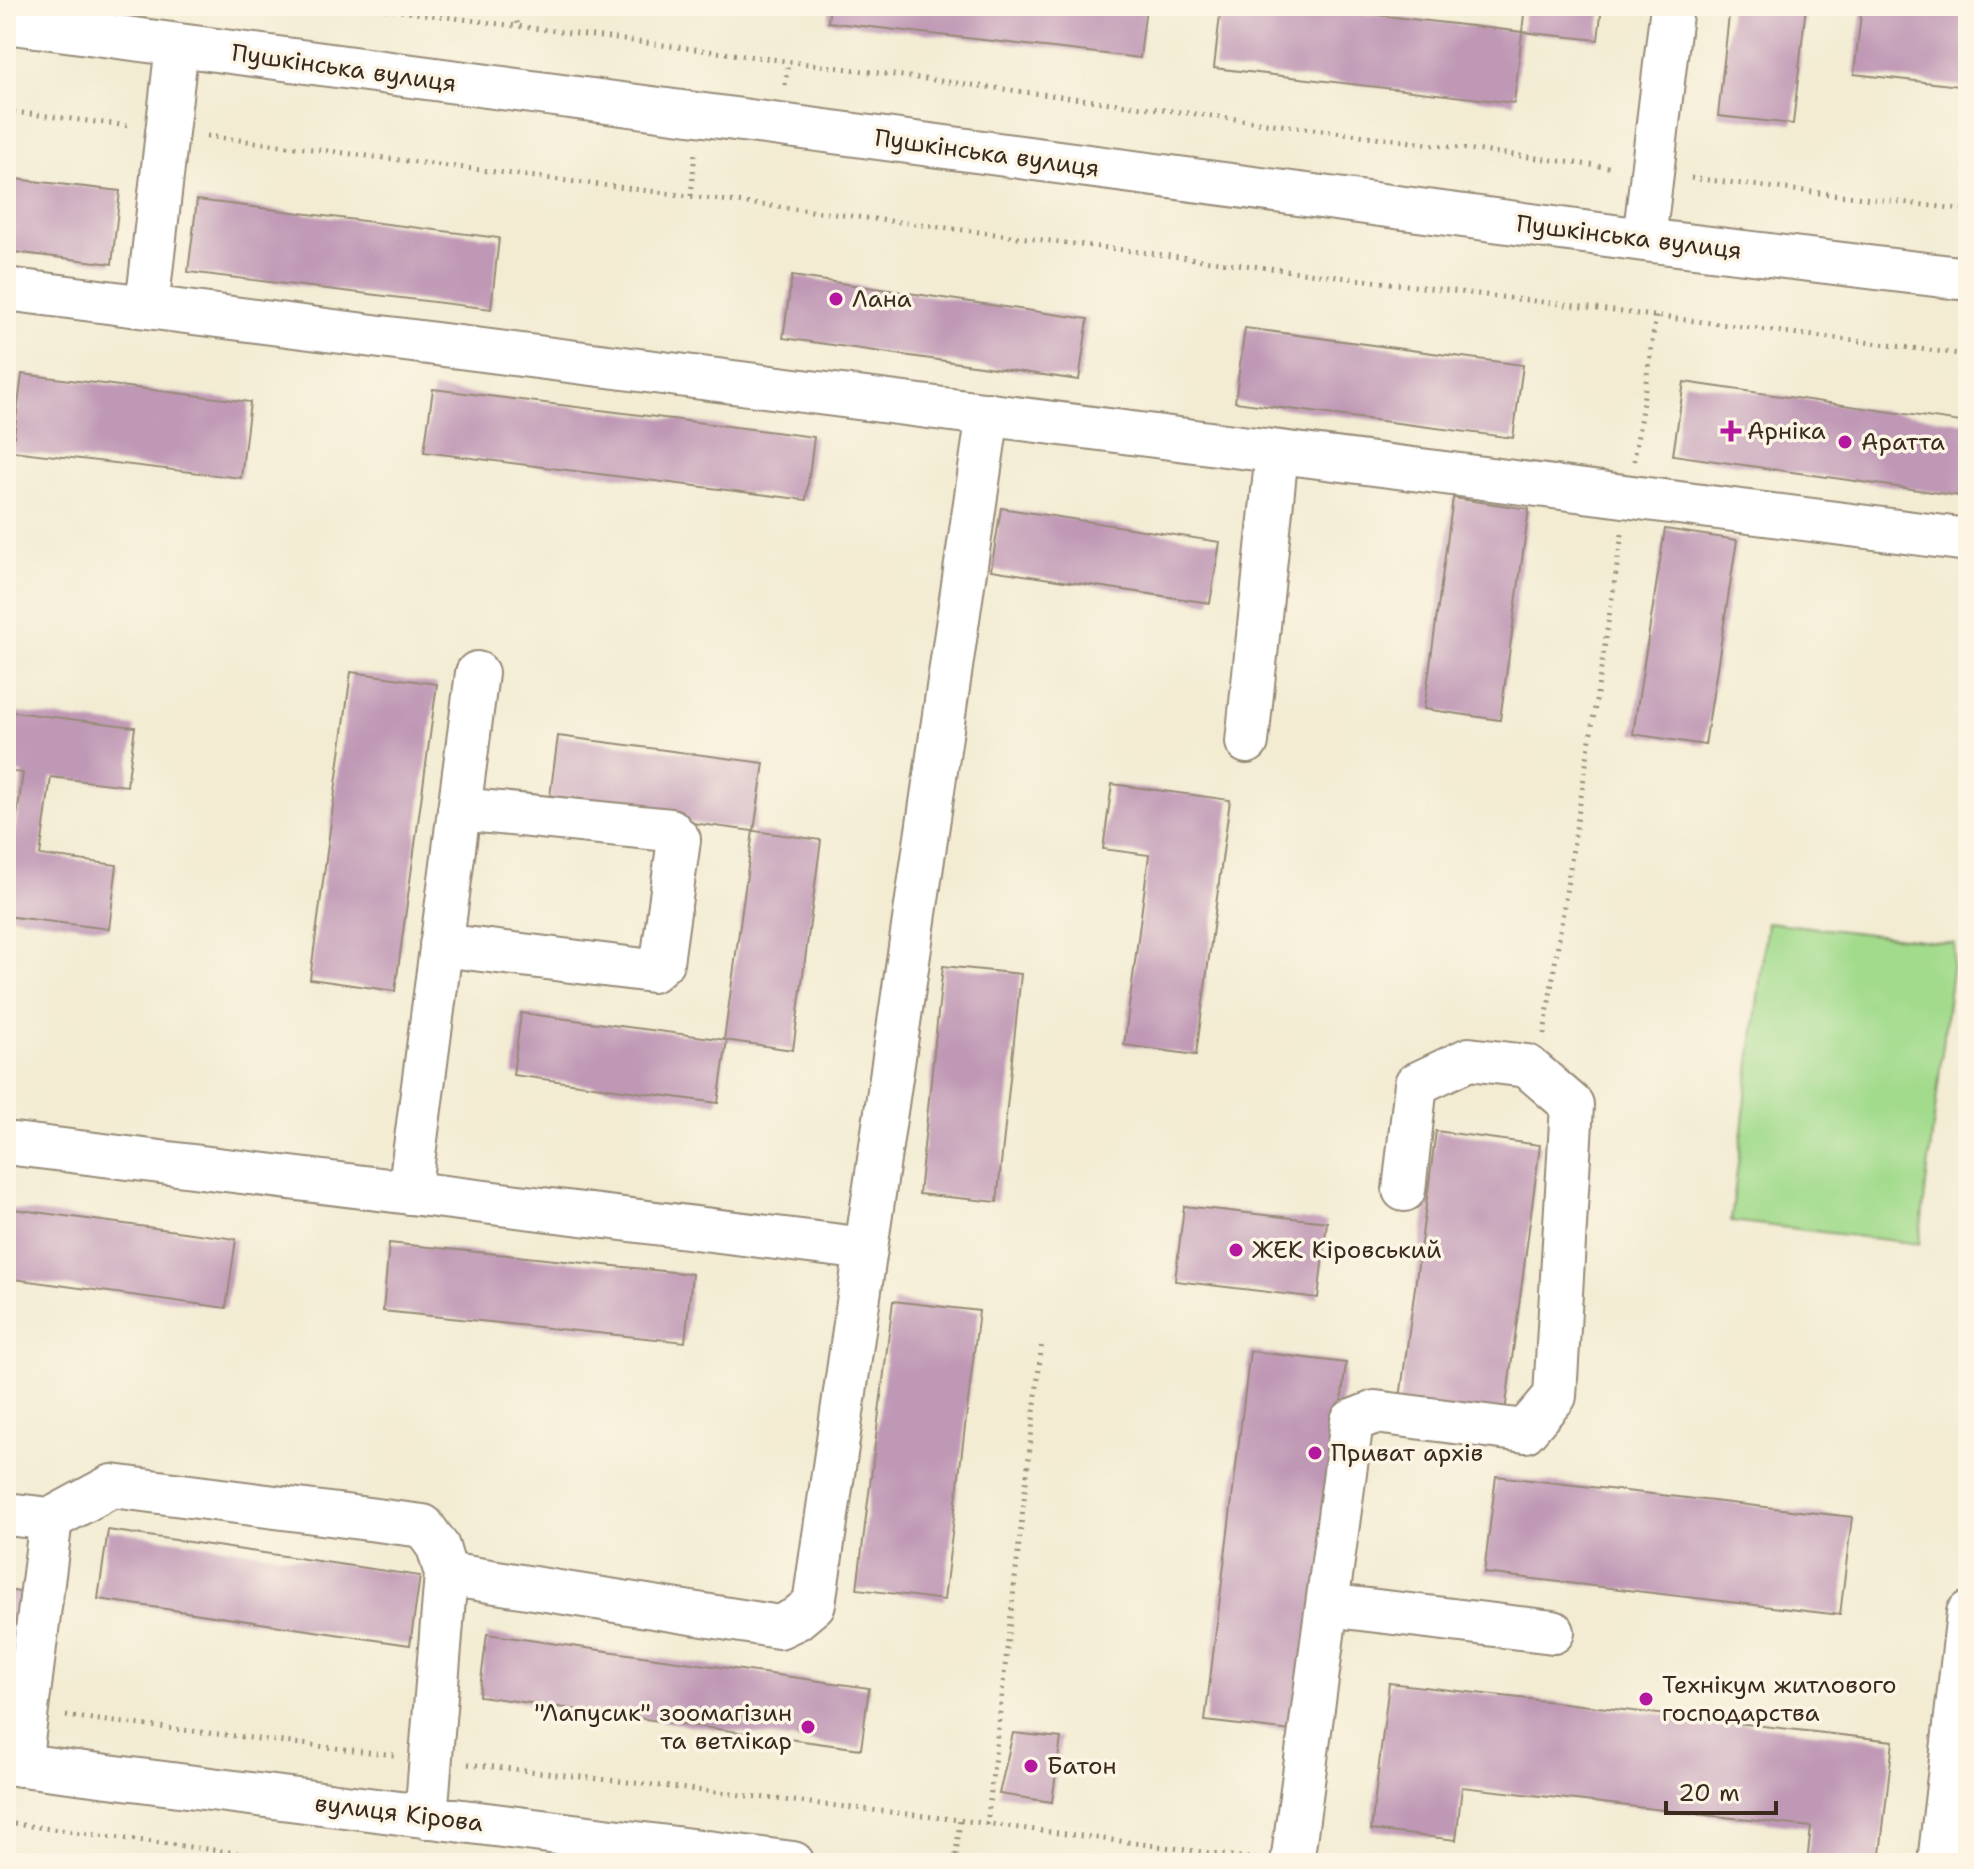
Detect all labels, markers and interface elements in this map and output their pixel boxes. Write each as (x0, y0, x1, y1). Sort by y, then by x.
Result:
street label: Пушкінська вулиця (230, 36, 458, 100)
street label: Пушкінська вулиця (873, 121, 1101, 185)
street label: Пушкінська вулиця (1515, 207, 1743, 267)
place label: Лана (852, 283, 912, 315)
marker: Лана (827, 290, 845, 308)
place label: Арніка (1747, 415, 1826, 447)
marker: Арніка (1722, 422, 1740, 440)
place label: Аратта (1861, 426, 1945, 458)
marker: Аратта (1836, 433, 1854, 451)
place label: ЖЕК Кіровський (1252, 1234, 1442, 1266)
marker: ЖЕК Кіровський (1227, 1241, 1245, 1259)
place label: Приват архів (1331, 1437, 1483, 1469)
marker: Приват архів (1306, 1444, 1324, 1462)
place label: Технікум житлового господарства (1662, 1669, 1896, 1729)
marker: Технікум житлового господарства (1637, 1690, 1655, 1708)
place label: "Лапусик" зоомагізин та ветлікар (534, 1697, 792, 1757)
marker: "Лапусик" зоомагізин та ветлікар (799, 1718, 817, 1736)
place label: Батон (1047, 1750, 1117, 1782)
marker: Батон (1022, 1757, 1040, 1775)
scale bar (1666, 1765, 1776, 1815)
text: 20 m (1678, 1777, 1740, 1809)
street label: вулиця Кірова (313, 1787, 485, 1839)

